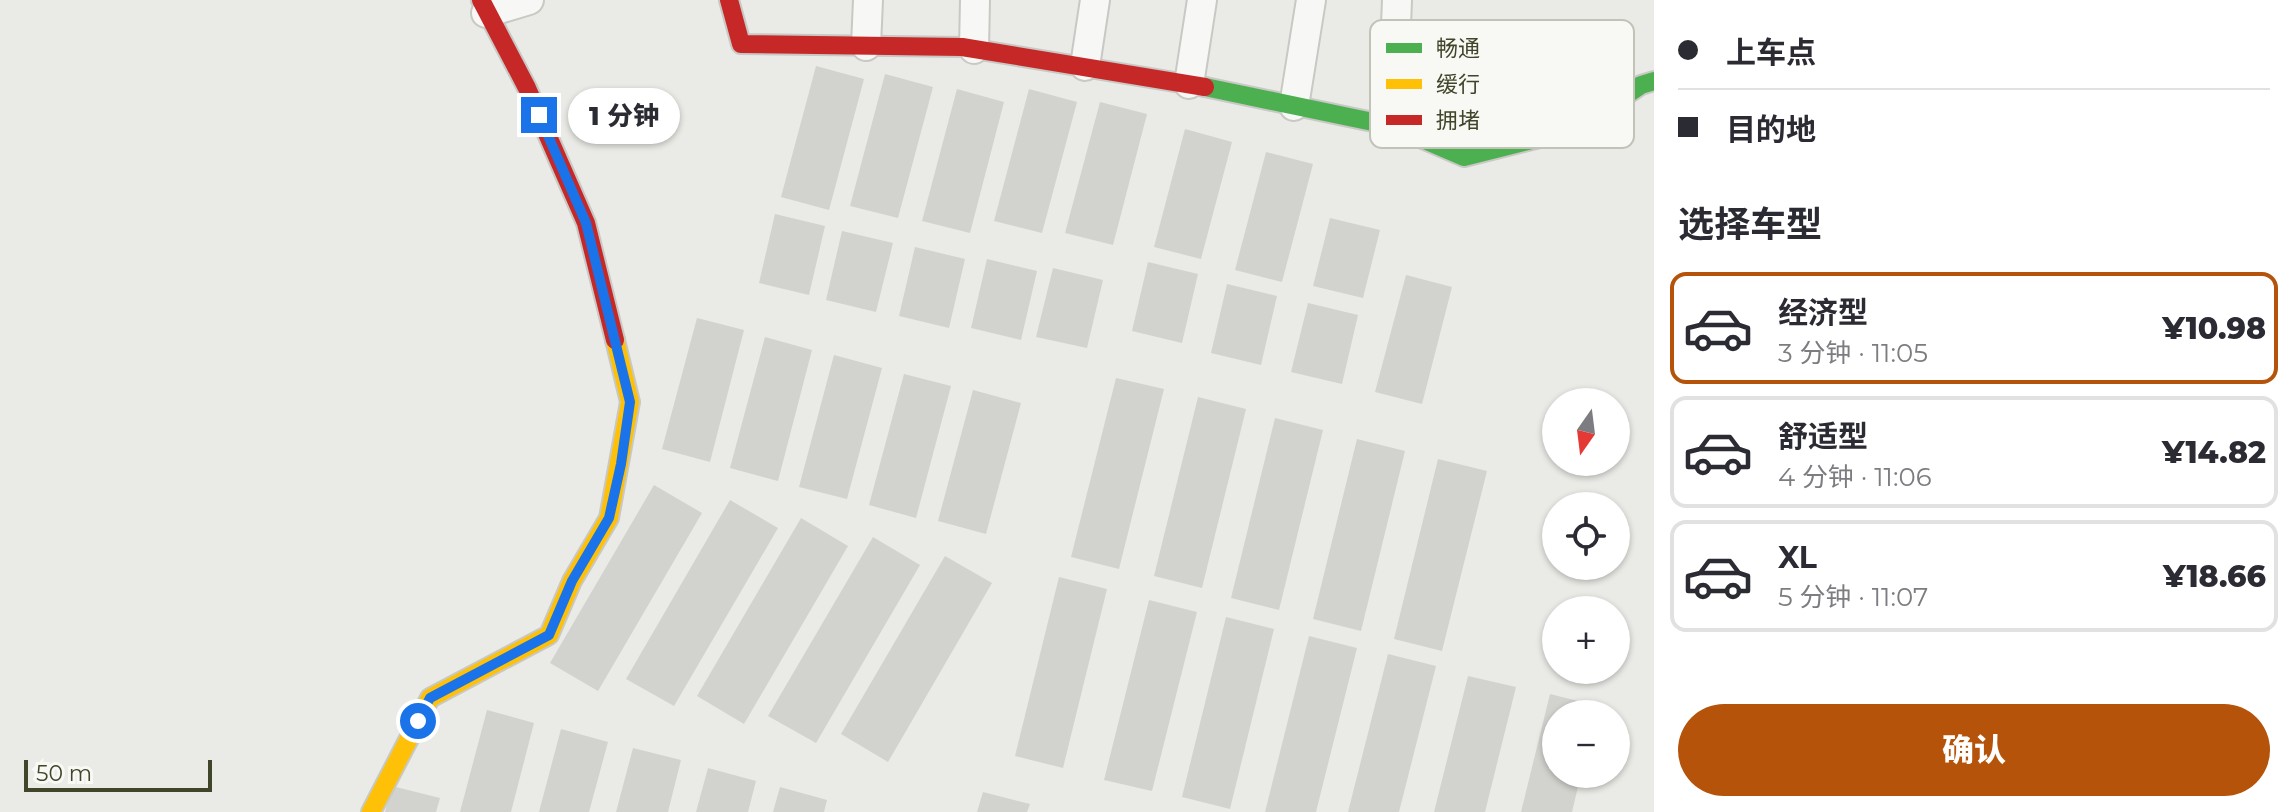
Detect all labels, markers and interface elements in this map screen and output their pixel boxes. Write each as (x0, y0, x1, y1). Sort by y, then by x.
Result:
legend (1370, 20, 1634, 148)
text: 上车点 (1726, 34, 1816, 71)
text: 畅通 (1436, 35, 1480, 62)
text: 缓行 (1436, 71, 1480, 98)
callout: 1 分钟 (567, 87, 679, 143)
route end (521, 97, 557, 133)
text: 1 分钟 (589, 100, 659, 132)
text: 拥堵 (1436, 107, 1480, 134)
text: 目的地 (1726, 111, 1816, 148)
text: 选择车型 (1678, 202, 1822, 246)
icon: car (1682, 292, 1754, 364)
text: 经济型 (1778, 294, 1868, 331)
text: ¥10.98 (2162, 310, 2266, 347)
text: 3 分钟 · 11:05 (1778, 337, 1928, 369)
north arrow (1542, 388, 1630, 476)
map controls (1542, 388, 1630, 788)
icon: car (1682, 416, 1754, 488)
text: 舒适型 (1778, 418, 1868, 455)
text: ¥14.82 (2162, 434, 2266, 471)
text: 4 分钟 · 11:06 (1778, 461, 1932, 493)
button: locate (1542, 492, 1630, 580)
text: XL (1778, 539, 1817, 576)
icon: car (1682, 540, 1754, 612)
text: ¥18.66 (2163, 558, 2266, 595)
text: 5 分钟 · 11:07 (1778, 581, 1928, 613)
button: + (1542, 596, 1630, 684)
button: − (1542, 700, 1630, 788)
route start (400, 703, 436, 739)
button: 确认 (1678, 704, 2270, 796)
scale bar (24, 756, 212, 792)
text: 50 m (36, 760, 92, 787)

